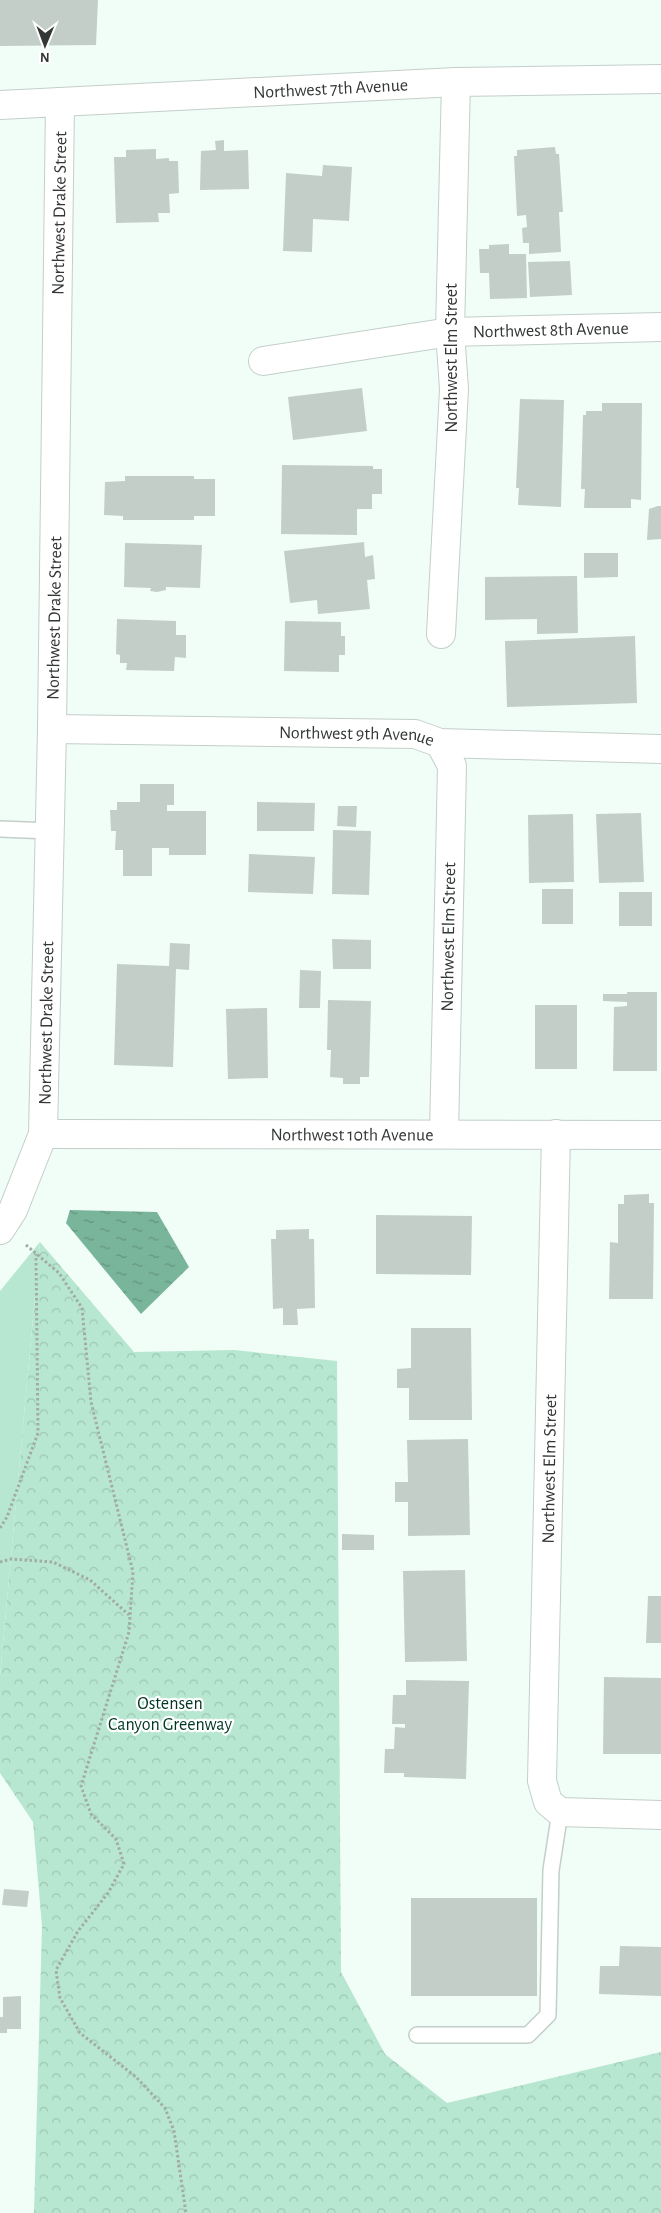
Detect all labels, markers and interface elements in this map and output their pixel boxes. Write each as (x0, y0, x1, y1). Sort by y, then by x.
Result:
north arrow (20, 20, 70, 70)
text: N (40, 50, 50, 64)
street label: Northwest 7th Avenue (253, 76, 409, 102)
street label: Northwest Drake Street (50, 131, 70, 295)
street label: Northwest Elm Street (443, 283, 461, 433)
street label: Northwest 8th Avenue (473, 320, 629, 341)
street label: Northwest Drake Street (45, 536, 65, 700)
street label: Northwest 9th Avenue (279, 724, 436, 750)
street label: Northwest Elm Street (439, 862, 459, 1012)
street label: Northwest Drake Street (37, 941, 57, 1105)
street label: Northwest 10th Avenue (270, 1126, 434, 1145)
street label: Northwest Elm Street (540, 1394, 560, 1544)
park label: Ostensen Canyon Greenway (108, 1695, 232, 1734)

